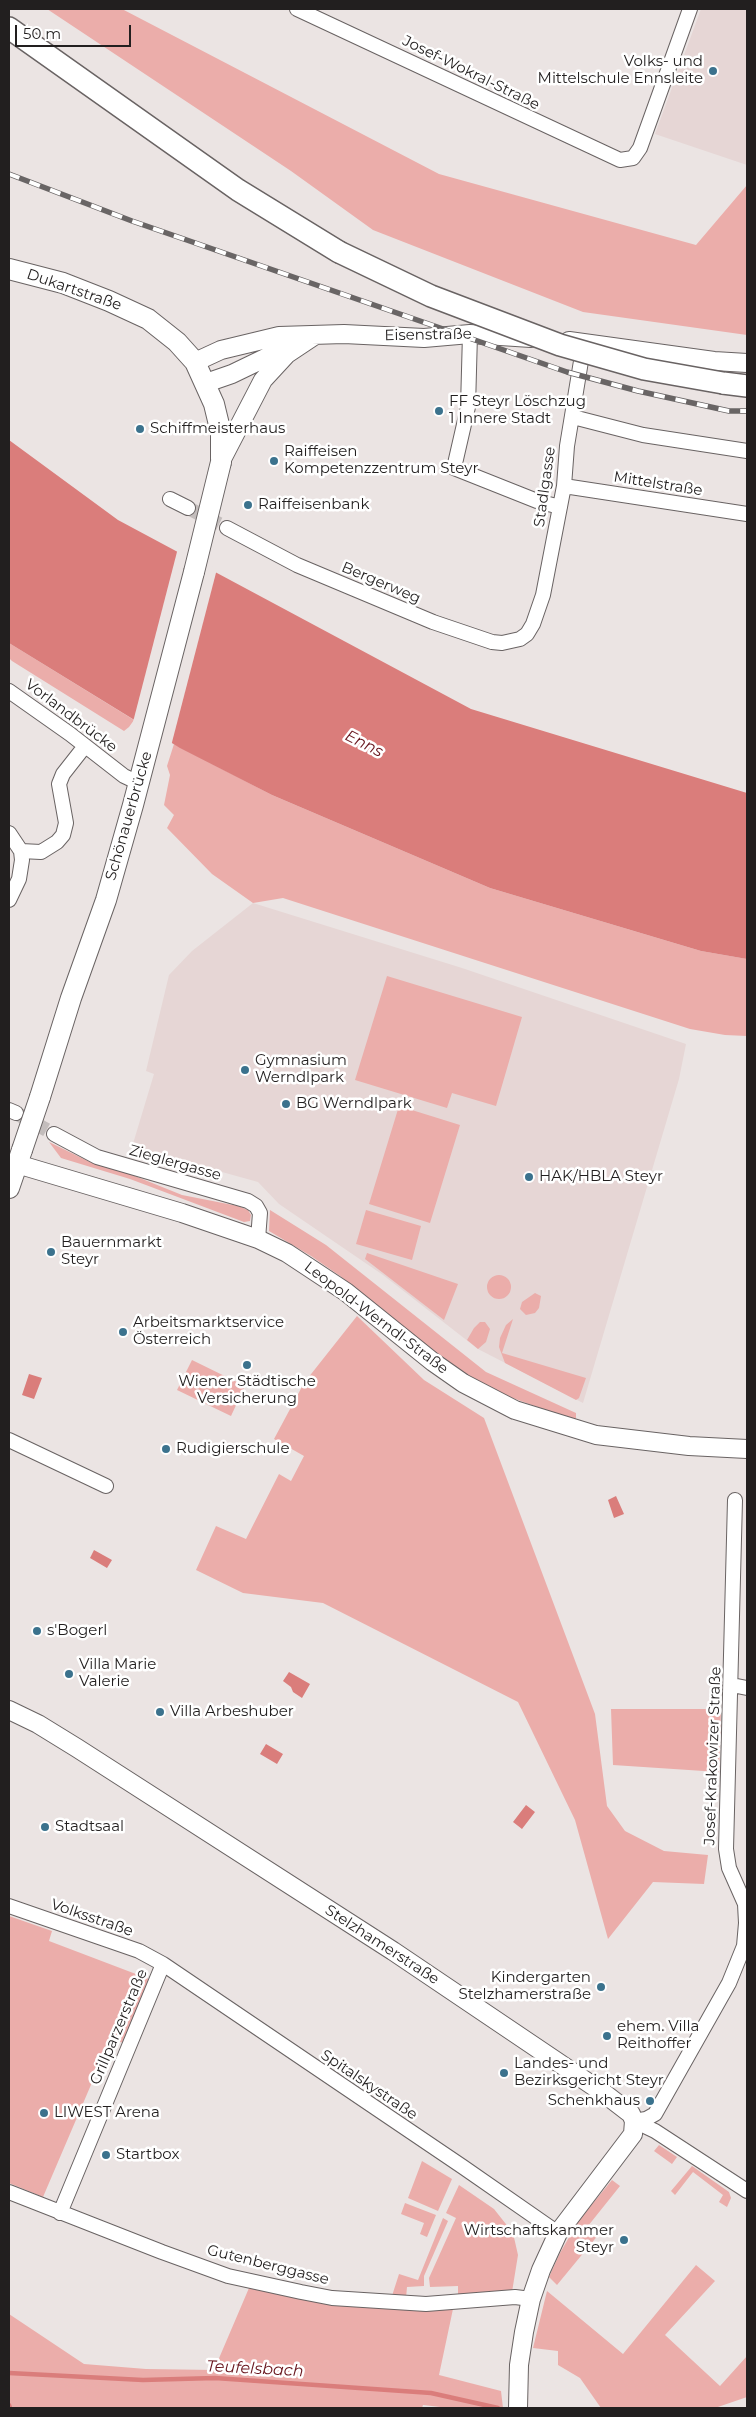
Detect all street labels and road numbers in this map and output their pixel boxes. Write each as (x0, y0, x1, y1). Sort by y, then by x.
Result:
street label: Josef-Wokral-Straße (400, 32, 542, 114)
street label: Dukartstraße (24, 265, 124, 315)
street label: Eisenstraße (384, 325, 472, 345)
street label: Stadlgasse (530, 446, 560, 528)
street label: Mittelstraße (612, 468, 704, 500)
street label: Bergerweg (339, 558, 423, 608)
street label: Vorlandbrücke (21, 676, 121, 756)
street label: Schönauerbrücke (102, 749, 156, 883)
street label: Zieglergasse (127, 1141, 223, 1185)
street label: Leopold-Werndl-Straße (300, 1258, 452, 1378)
street label: Josef-Krakowizer Straße (701, 1666, 725, 1846)
street label: Volksstraße (48, 1896, 136, 1940)
street label: Stelzhamerstraße (322, 1901, 442, 1989)
street label: Grillparzerstraße (87, 1966, 151, 2088)
street label: Spitalskystraße (317, 2046, 421, 2124)
street label: Gutenberggasse (205, 2241, 331, 2289)

